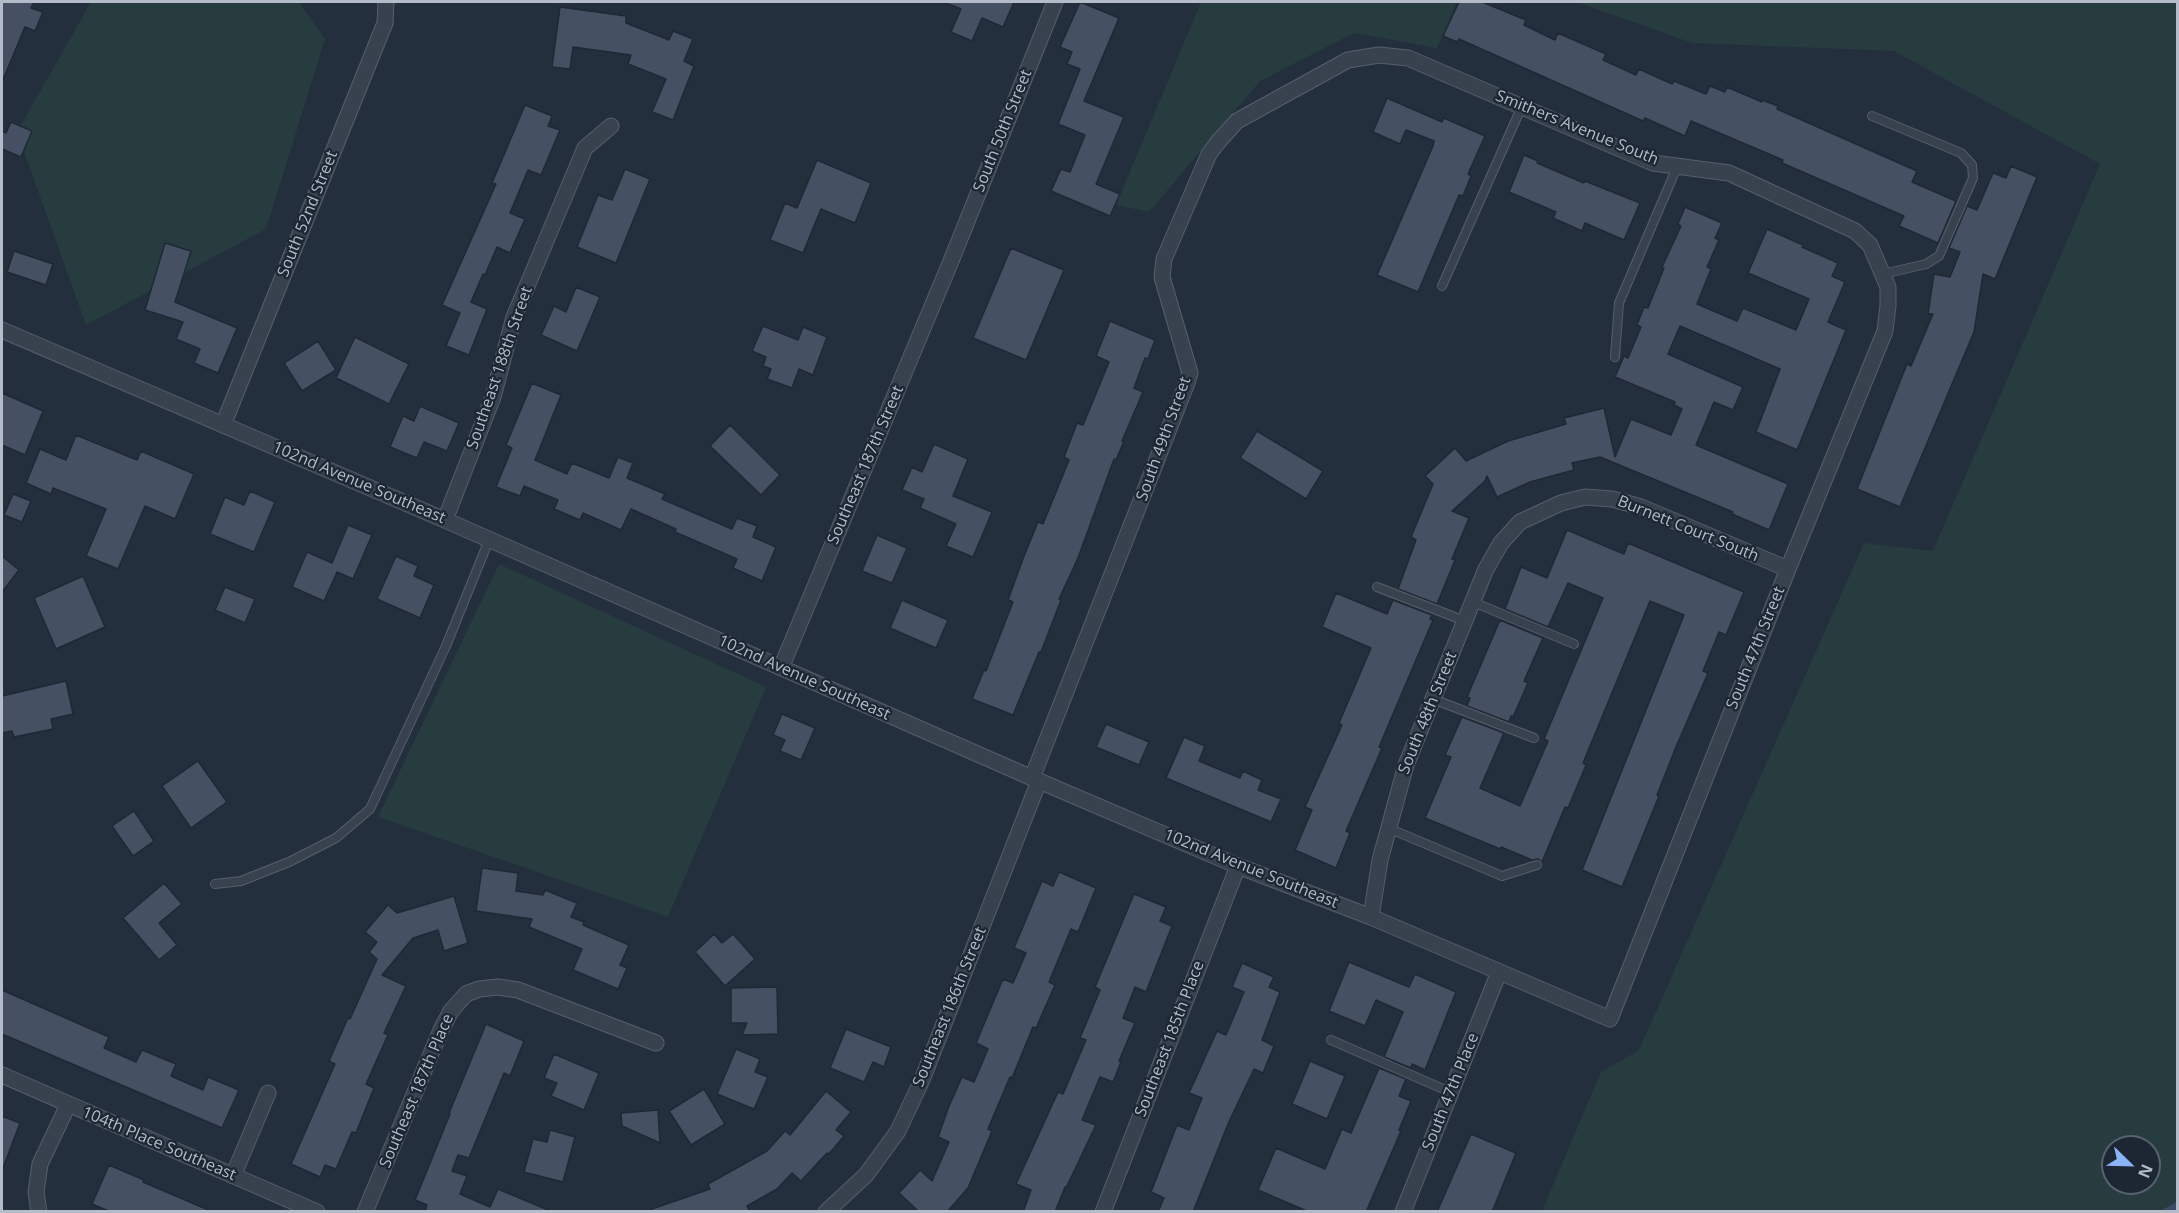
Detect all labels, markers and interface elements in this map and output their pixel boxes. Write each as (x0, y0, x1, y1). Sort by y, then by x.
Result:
street label: South 50th Street (970, 67, 1036, 195)
street label: Smithers Avenue South (1493, 87, 1661, 169)
street label: South 52nd Street (274, 148, 342, 280)
street label: Southeast 188th Street (463, 284, 537, 452)
street label: South 49th Street (1133, 374, 1195, 504)
street label: Southeast 187th Street (824, 383, 908, 547)
street label: 102nd Avenue Southeast (270, 438, 448, 528)
street label: Burnett Court South (1615, 492, 1761, 566)
street label: South 47th Street (1723, 584, 1789, 712)
street label: 102nd Avenue Southeast (715, 631, 893, 725)
street label: South 48th Street (1395, 649, 1461, 777)
street label: 102nd Avenue Southeast (1161, 825, 1341, 913)
street label: Southeast 186th Street (909, 924, 991, 1090)
street label: Southeast 185th Place (1131, 958, 1209, 1120)
street label: Southeast 187th Place (376, 1011, 458, 1171)
street label: South 47th Place (1419, 1030, 1483, 1154)
street label: 104th Place Southeast (79, 1103, 239, 1185)
north arrow (2101, 1135, 2161, 1195)
text: N (2133, 1161, 2158, 1182)

